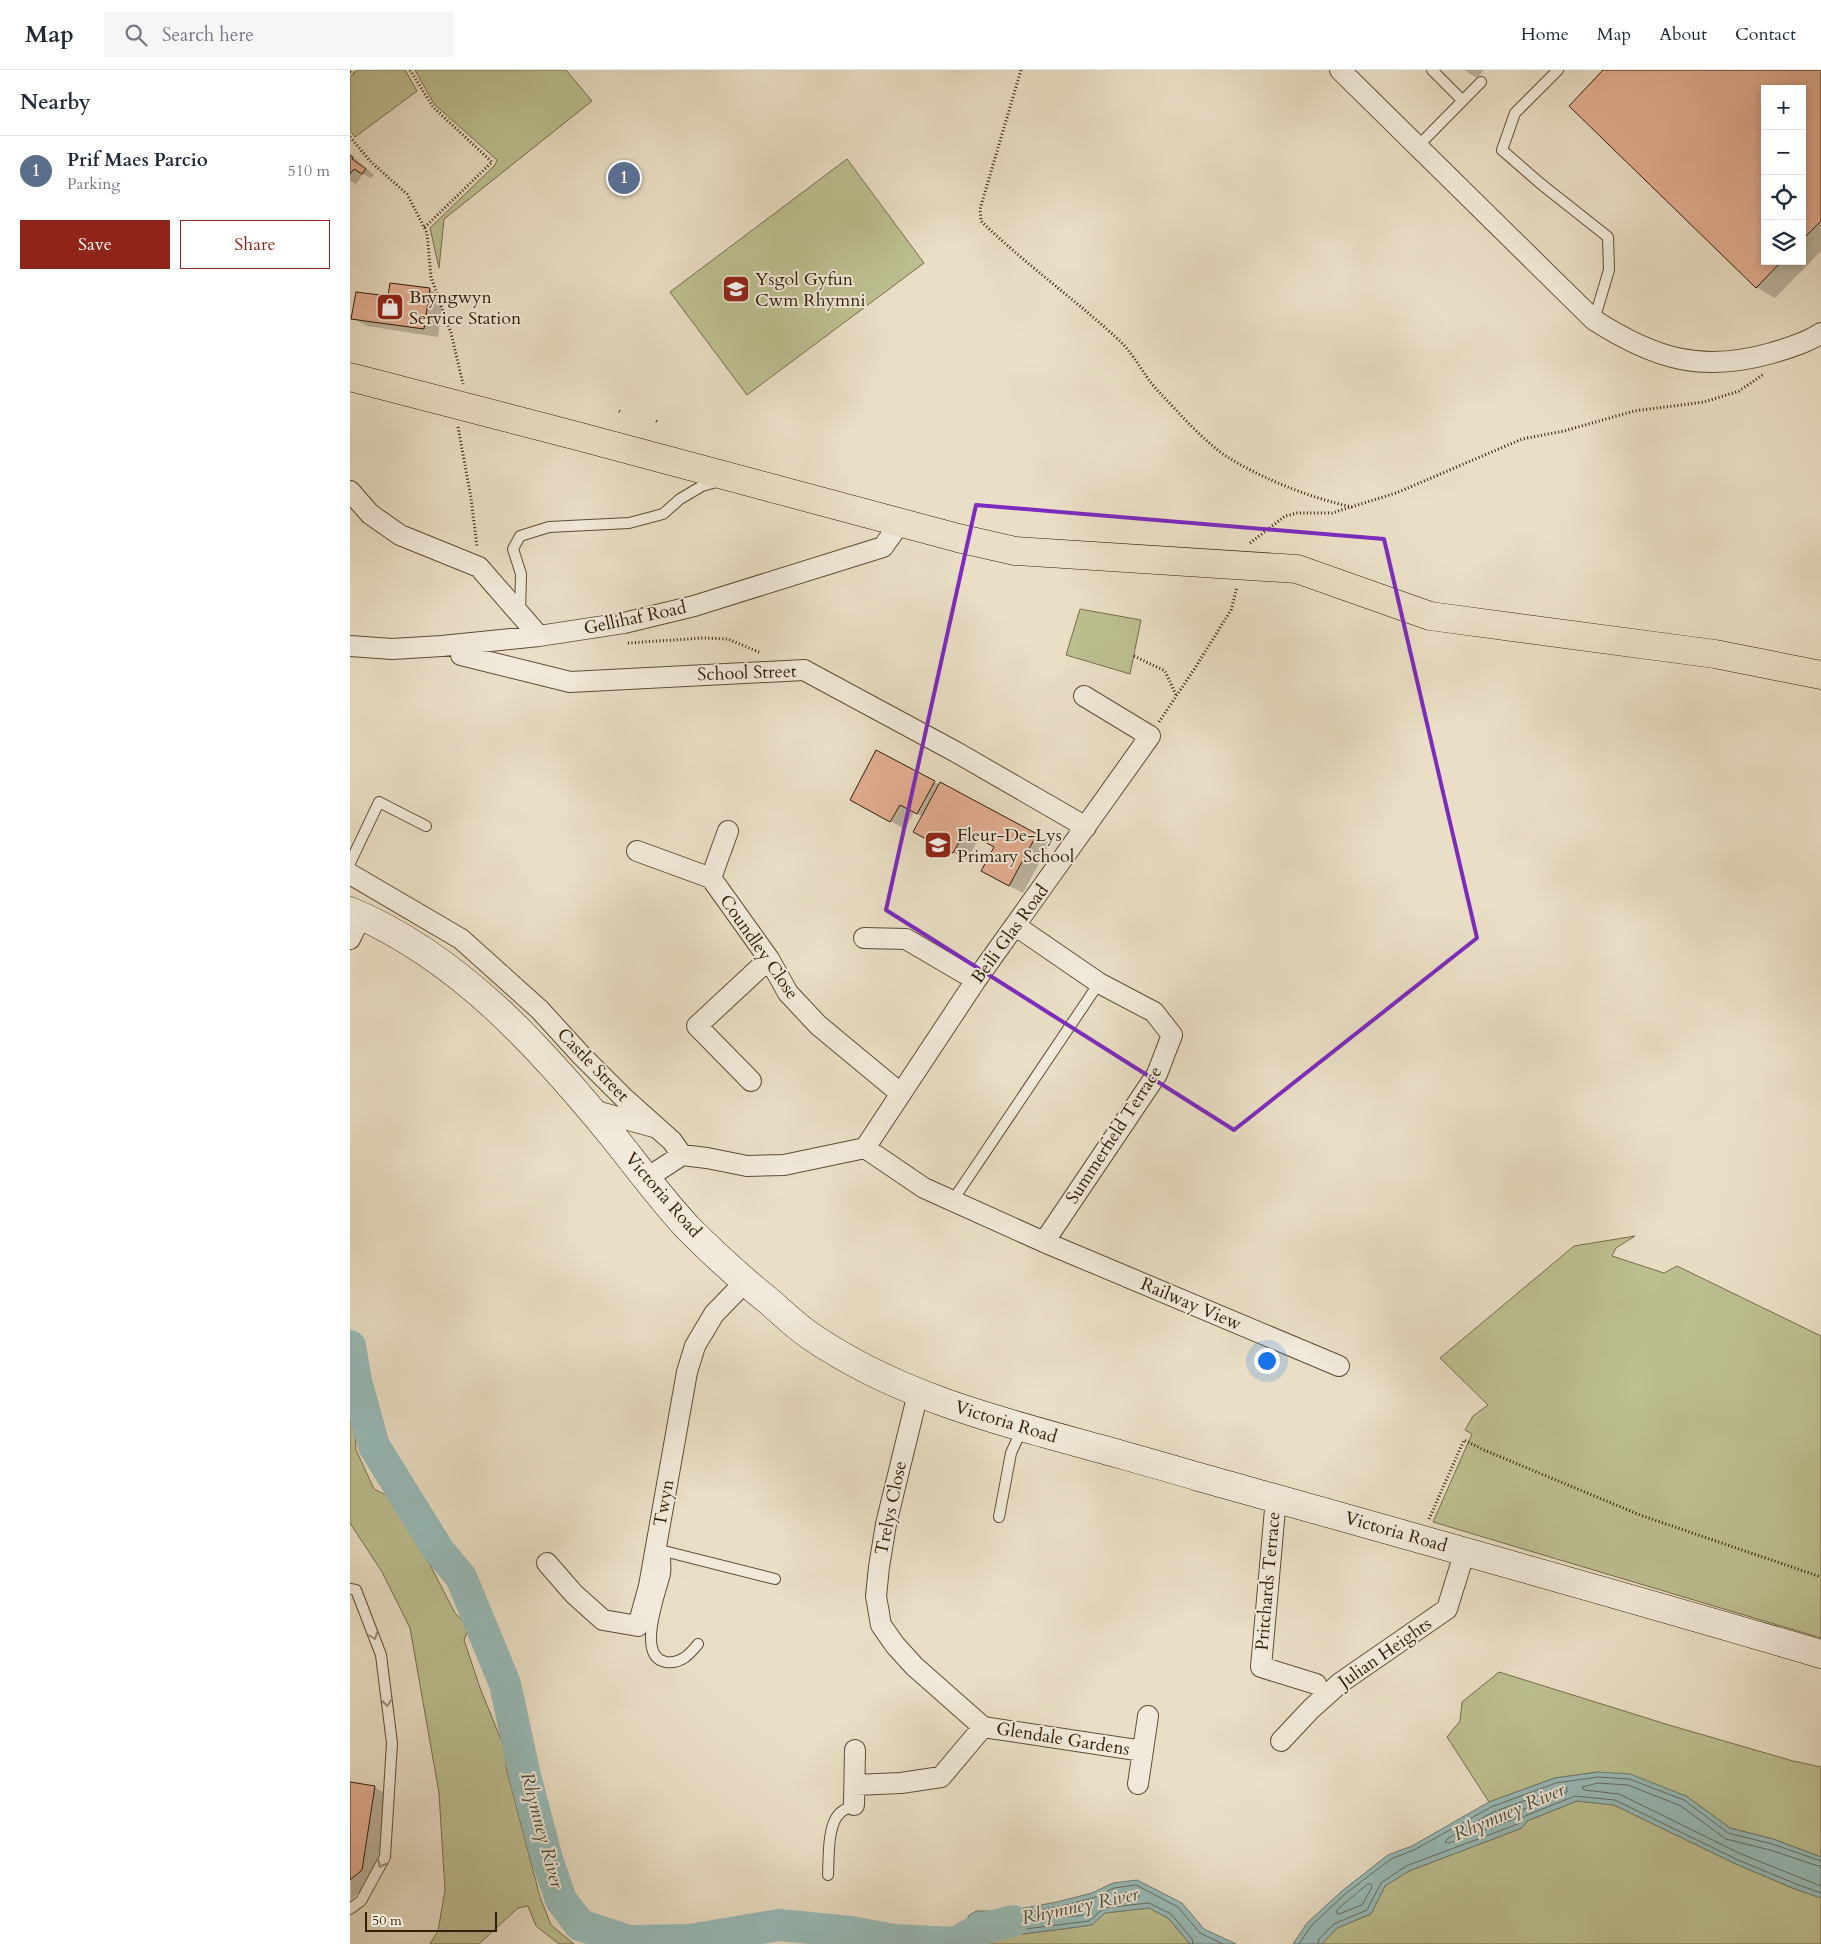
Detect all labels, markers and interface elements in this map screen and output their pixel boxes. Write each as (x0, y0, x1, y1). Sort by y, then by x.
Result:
search box (104, 12, 454, 57)
text: Map (25, 18, 74, 51)
icon: search (122, 21, 150, 49)
text: Search here (162, 22, 254, 48)
text: Home (1521, 22, 1569, 47)
text: Map (1597, 22, 1631, 47)
text: About (1659, 22, 1707, 47)
text: Contact (1735, 22, 1796, 47)
map controls (1761, 85, 1806, 265)
button: + (1761, 85, 1806, 130)
text: Nearby (20, 88, 91, 117)
button: − (1761, 130, 1806, 175)
text: Prif Maes Parcio (67, 147, 208, 173)
pin: 1 (608, 159, 640, 197)
text: 1 (32, 160, 40, 182)
text: 510 m (288, 160, 330, 182)
text: Parking (67, 173, 120, 195)
button: locate (1761, 175, 1806, 220)
button: Save (20, 220, 170, 269)
button: Share (180, 220, 330, 269)
button: layers (1761, 220, 1806, 265)
place label: Ysgol Gyfun Cwm Rhymni (755, 267, 866, 313)
school or university icon: Ysgol Gyfun Cwm Rhymni (721, 274, 751, 304)
place label: Bryngwyn Service Station (409, 285, 522, 331)
shop icon: Bryngwyn Service Station (375, 292, 405, 322)
street label: Gellihaf Road (581, 595, 689, 641)
street label: School Street (697, 659, 797, 687)
place label: Fleur-De-Lys Primary School (957, 823, 1075, 869)
school or university icon: Fleur-De-Lys Primary School (923, 830, 953, 860)
street label: Beili Glas Road (966, 879, 1055, 989)
street label: Coundley Close (714, 890, 804, 1004)
street label: Castle Street (551, 1022, 635, 1108)
street label: Summerfield Terrace (1060, 1061, 1168, 1209)
street label: Victoria Road (619, 1147, 707, 1243)
street label: Railway View (1137, 1272, 1246, 1337)
your location (1254, 1348, 1280, 1374)
street label: Victoria Road (952, 1395, 1061, 1450)
street label: Trelys Close (869, 1459, 913, 1557)
street label: Twyn (648, 1477, 681, 1528)
street label: Victoria Road (1342, 1505, 1451, 1559)
street label: Pritchards Terrace (1249, 1510, 1287, 1652)
street label: Julian Heights (1331, 1612, 1437, 1696)
one-way arrow (368, 1631, 378, 1640)
one-way arrow (381, 1700, 392, 1708)
street label: Glendale Gardens (994, 1716, 1132, 1762)
water label: Rhymney River (514, 1769, 570, 1892)
water label: Rhymney River (1449, 1777, 1569, 1847)
one-way arrow (377, 1859, 387, 1868)
water label: Rhymney River (1019, 1881, 1142, 1931)
scale bar (365, 1909, 498, 1932)
text: 50 m (372, 1911, 402, 1930)

